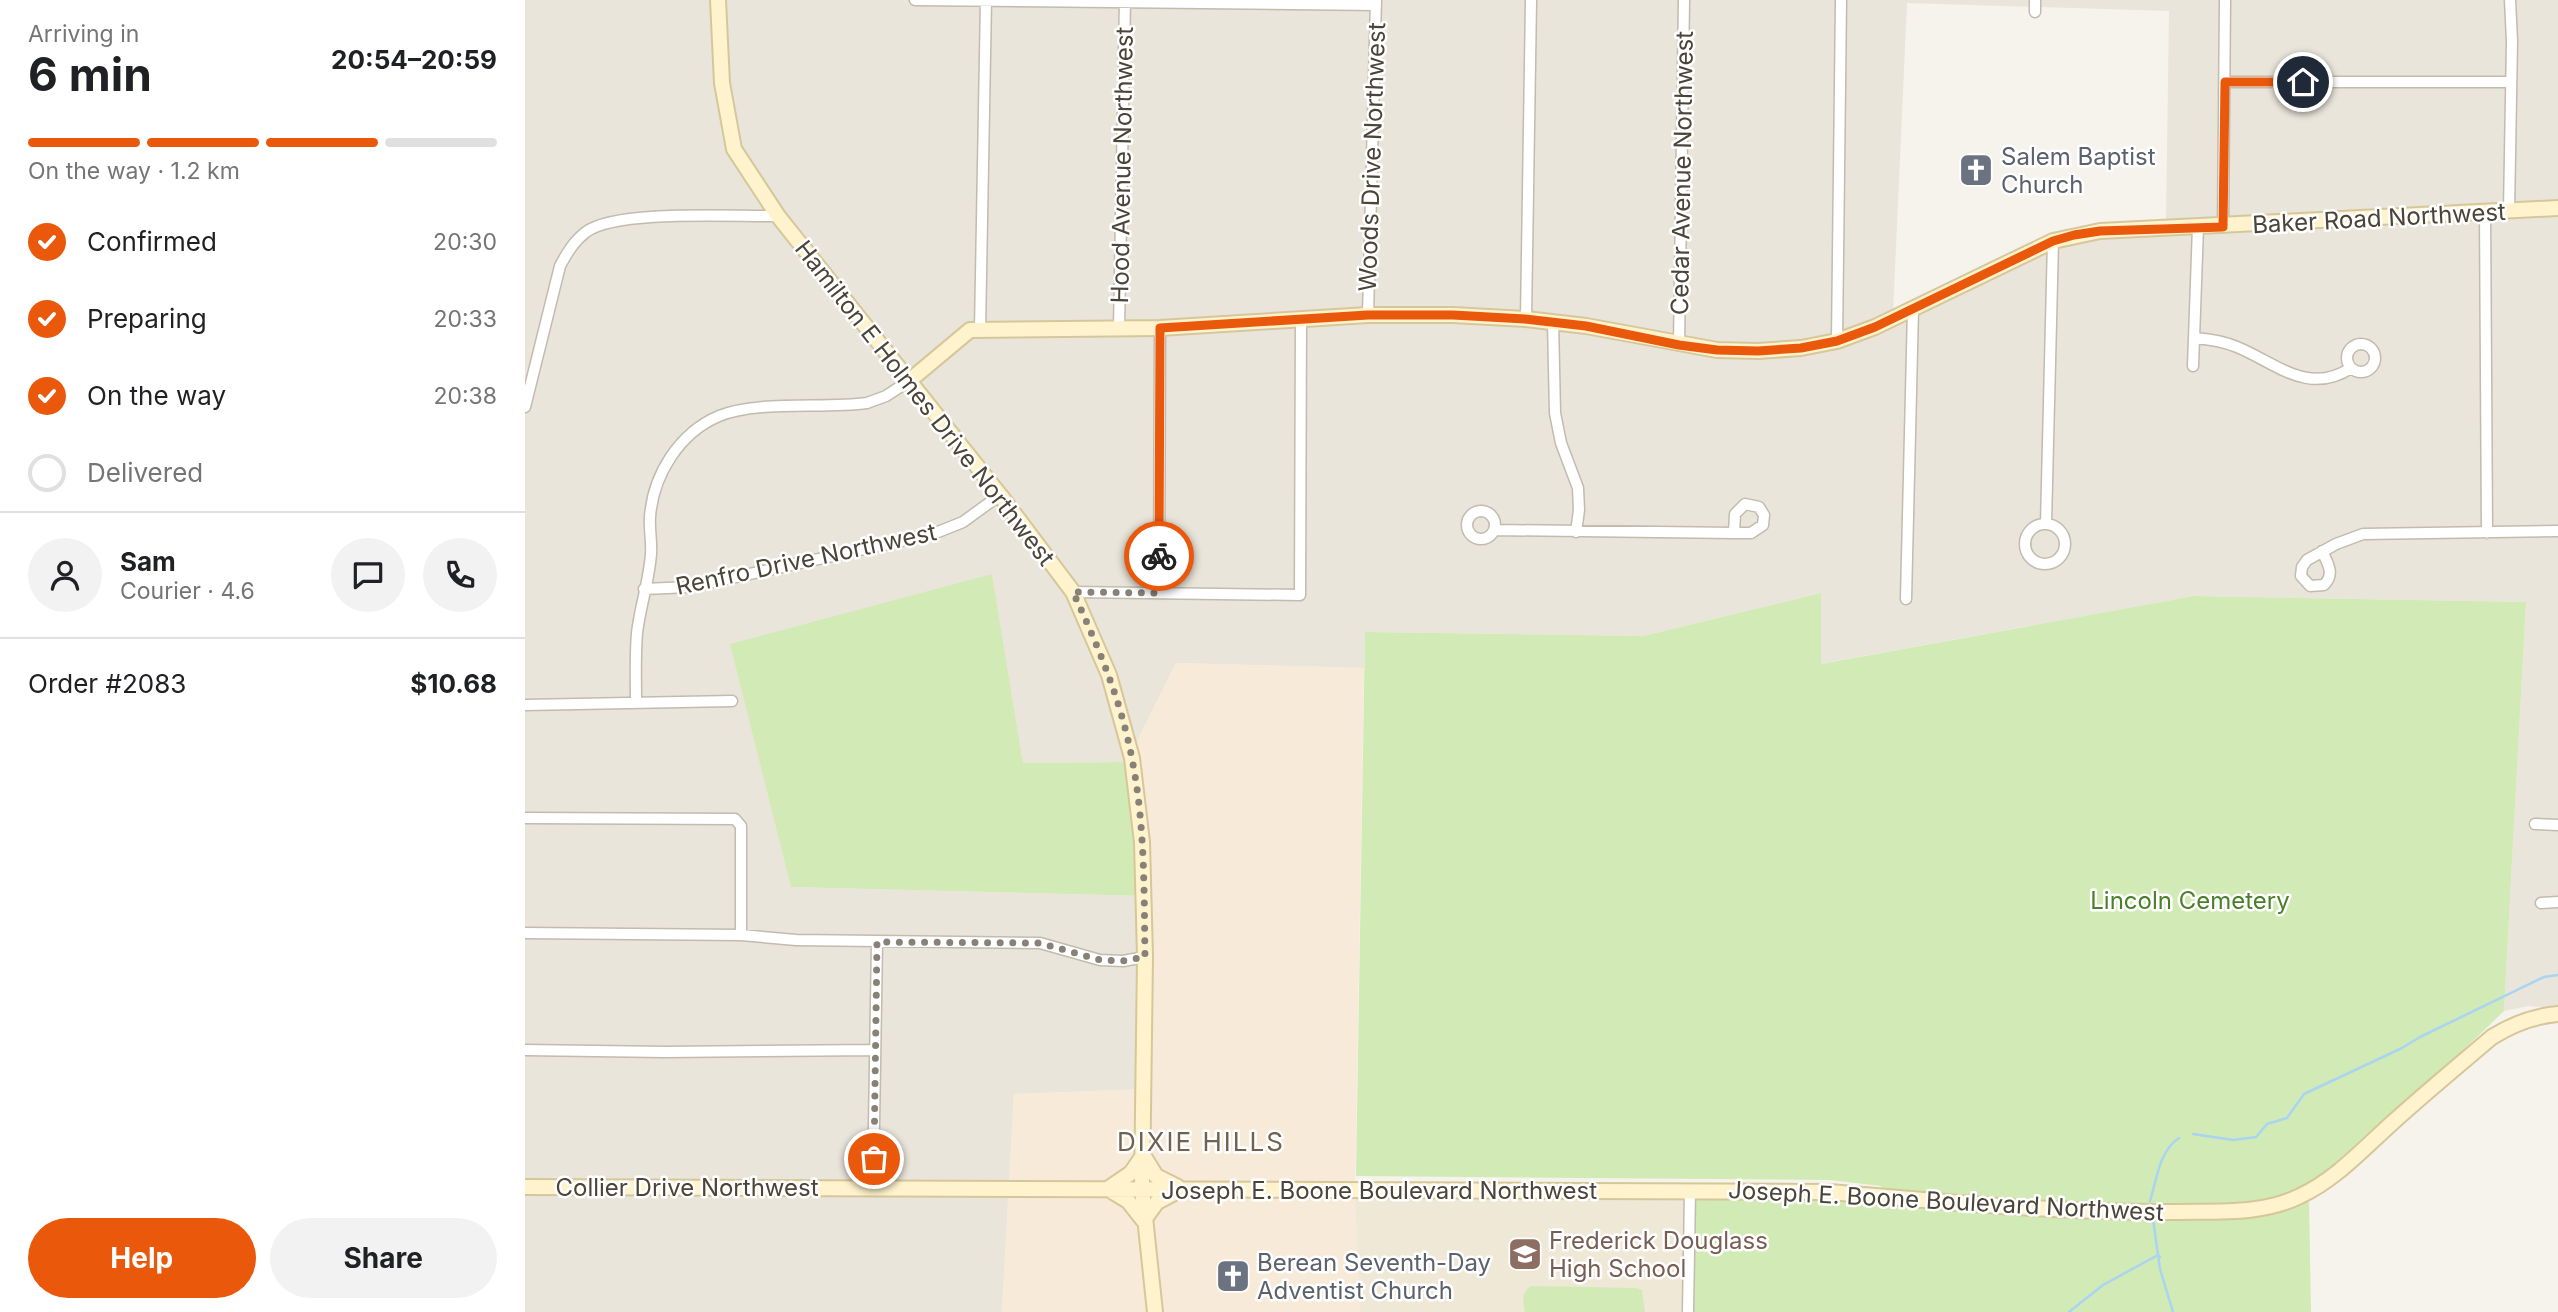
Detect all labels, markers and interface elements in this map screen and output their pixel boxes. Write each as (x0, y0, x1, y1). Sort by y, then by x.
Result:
text: Arriving in (28, 20, 139, 48)
street label: Woods Drive Northwest (1353, 22, 1391, 292)
street label: Hood Avenue Northwest (1105, 26, 1139, 304)
street label: Cedar Avenue Northwest (1665, 31, 1699, 315)
text: 20:54–20:59 (331, 44, 497, 75)
text: 6 min (28, 46, 152, 102)
pin (2273, 52, 2333, 112)
icon: home (2284, 63, 2322, 101)
place label: Salem Baptist Church (2001, 142, 2156, 199)
church icon: Salem Baptist Church (1957, 151, 1995, 189)
text: On the way · 1.2 km (28, 157, 240, 185)
street label: Baker Road Northwest (2251, 197, 2507, 239)
icon: check (28, 223, 66, 261)
text: Confirmed (87, 226, 217, 257)
text: 20:30 (433, 228, 497, 256)
street label: Hamilton E Holmes Drive Northwest (789, 235, 1061, 572)
icon: check (28, 300, 66, 338)
text: Preparing (87, 303, 207, 334)
text: 20:33 (433, 305, 497, 333)
icon: check (28, 377, 66, 415)
text: On the way (87, 380, 226, 411)
text: 20:38 (433, 382, 497, 410)
text: Delivered (87, 457, 203, 488)
street label: Renfro Drive Northwest (673, 517, 939, 601)
courier (1124, 521, 1194, 591)
icon: bike (1140, 537, 1178, 575)
button: person (28, 538, 102, 612)
button: chat (331, 538, 405, 612)
button: phone (423, 538, 497, 612)
text: Sam (120, 546, 176, 577)
text: Courier · 4.6 (120, 577, 255, 605)
text: Order #2083 (28, 668, 186, 699)
text: $10.68 (410, 668, 497, 699)
park label: Lincoln Cemetery (2090, 886, 2290, 915)
district label: DIXIE HILLS (1117, 1126, 1285, 1157)
pin (844, 1129, 904, 1189)
icon: bag (855, 1140, 893, 1178)
street label: Collier Drive Northwest (555, 1173, 819, 1202)
street label: Joseph E. Boone Boulevard Northwest (1728, 1175, 2165, 1227)
street label: Joseph E. Boone Boulevard Northwest (1161, 1176, 1597, 1205)
button: Help (28, 1218, 256, 1298)
button: Share (270, 1218, 497, 1298)
place label: Frederick Douglass High School (1549, 1226, 1768, 1283)
school or university icon: Frederick Douglass High School (1506, 1235, 1544, 1273)
place label: Berean Seventh-Day Adventist Church (1257, 1248, 1491, 1305)
church icon: Berean Seventh-Day Adventist Church (1214, 1257, 1252, 1295)

